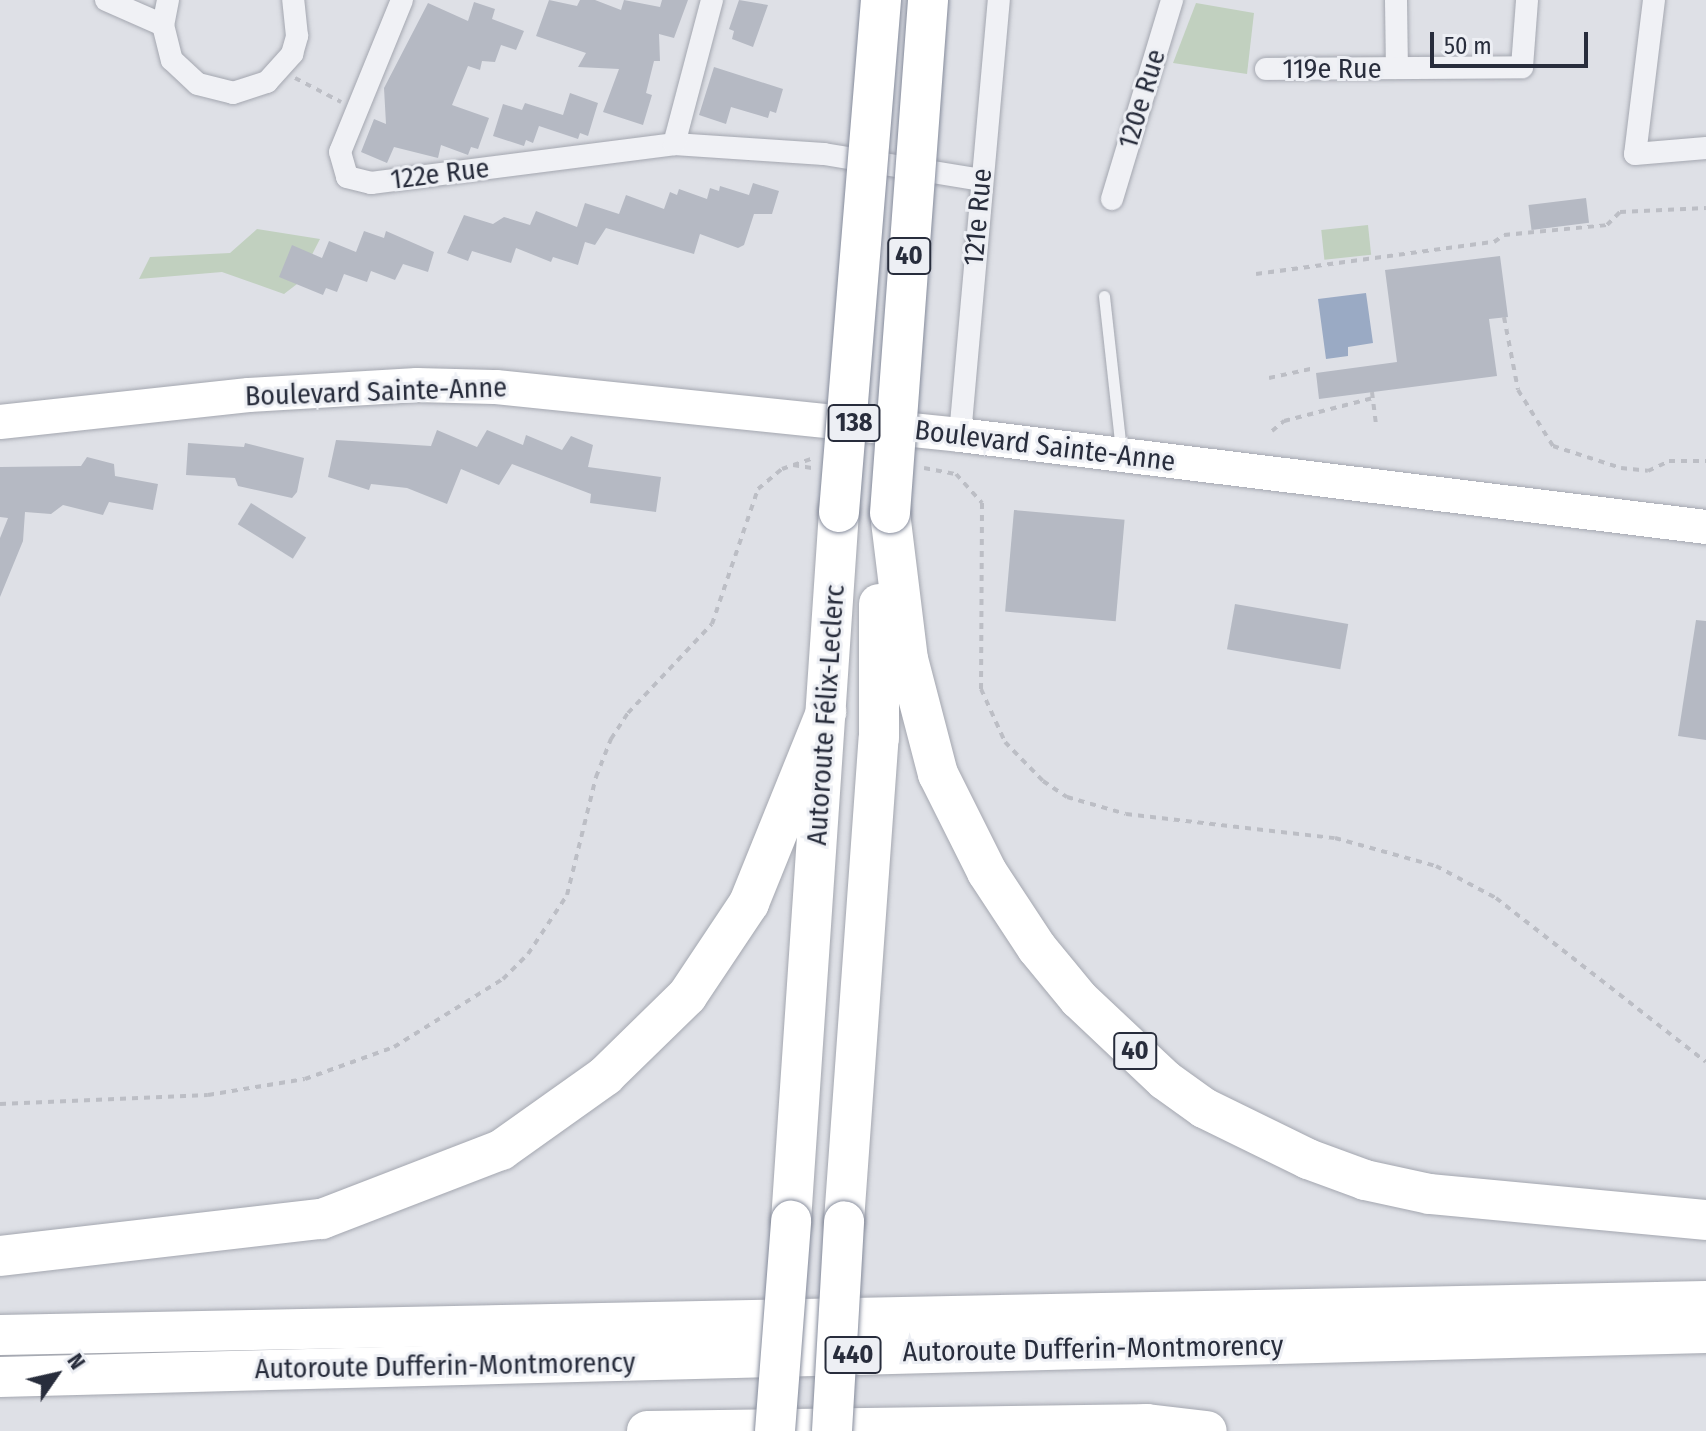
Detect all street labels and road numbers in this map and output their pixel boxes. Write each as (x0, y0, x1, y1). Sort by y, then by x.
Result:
street label: 120e Rue (1111, 45, 1173, 153)
street label: 119e Rue (1282, 52, 1382, 86)
street label: 122e Rue (389, 151, 491, 197)
street label: 121e Rue (957, 167, 999, 267)
road number: 40 (887, 234, 931, 278)
street label: Boulevard Sainte-Anne (244, 371, 508, 413)
road number: 138 (826, 401, 882, 445)
street label: Boulevard Sainte-Anne (913, 413, 1177, 479)
street label: Autoroute Félix-Leclerc (800, 584, 852, 846)
road number: 40 (1113, 1029, 1157, 1073)
street label: Autoroute Dufferin-Montmorency (902, 1329, 1284, 1369)
road number: 440 (823, 1333, 883, 1377)
street label: Autoroute Dufferin-Montmorency (254, 1346, 636, 1386)

